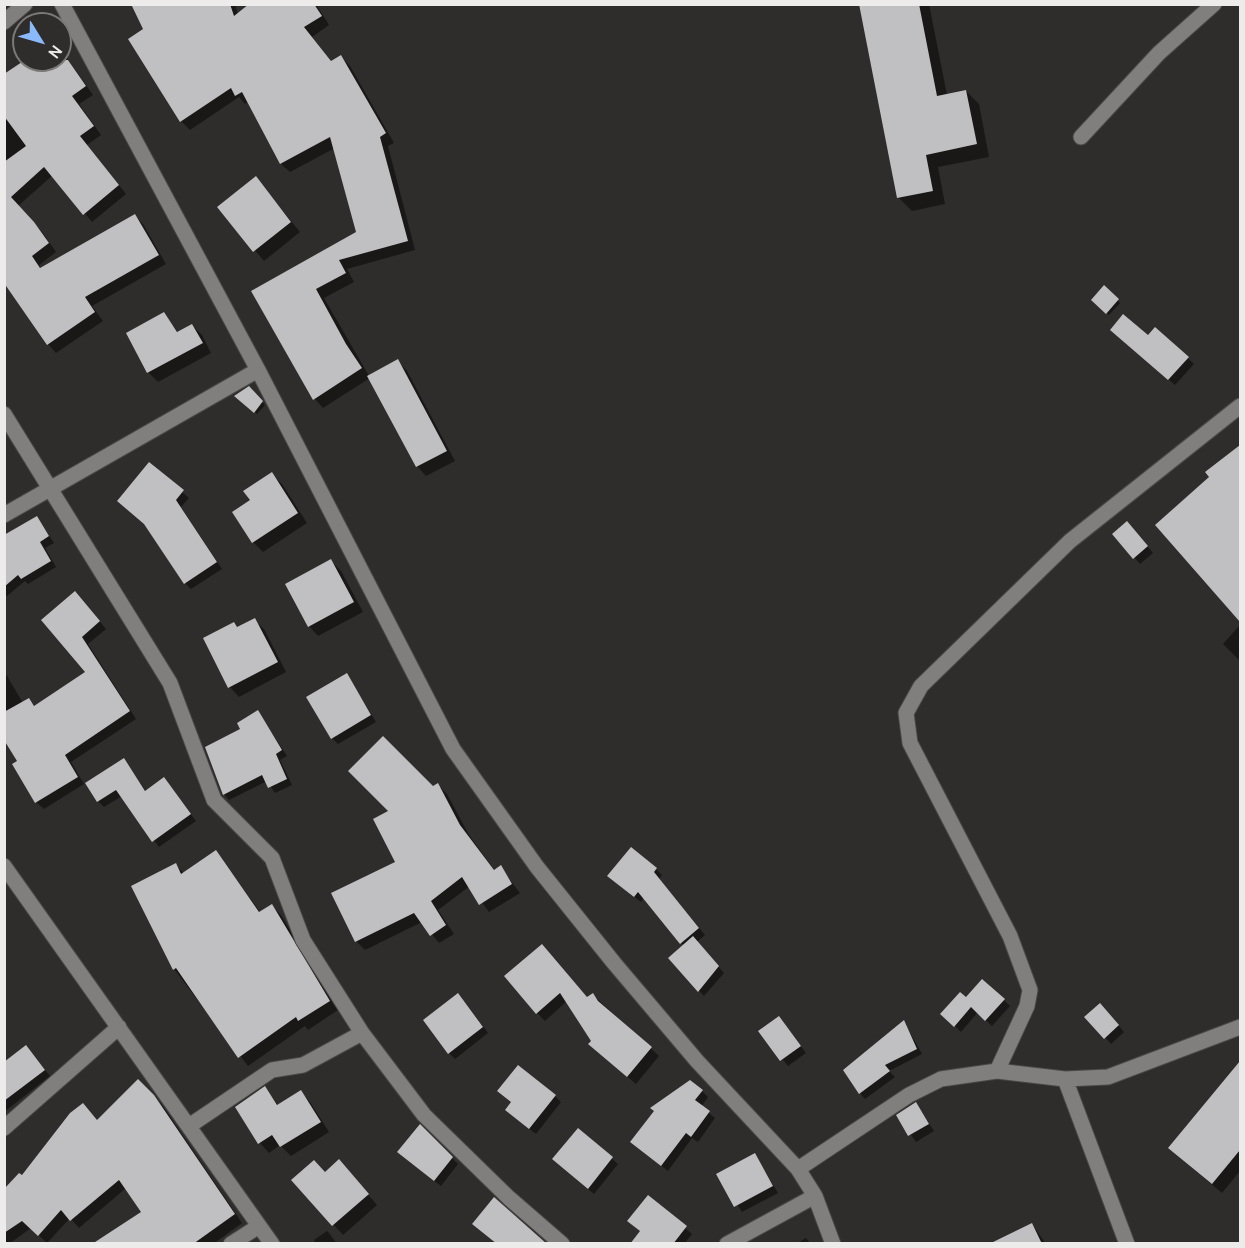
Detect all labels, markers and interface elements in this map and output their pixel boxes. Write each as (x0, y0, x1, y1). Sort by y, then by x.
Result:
north arrow (12, 12, 72, 72)
text: N (44, 42, 66, 62)

